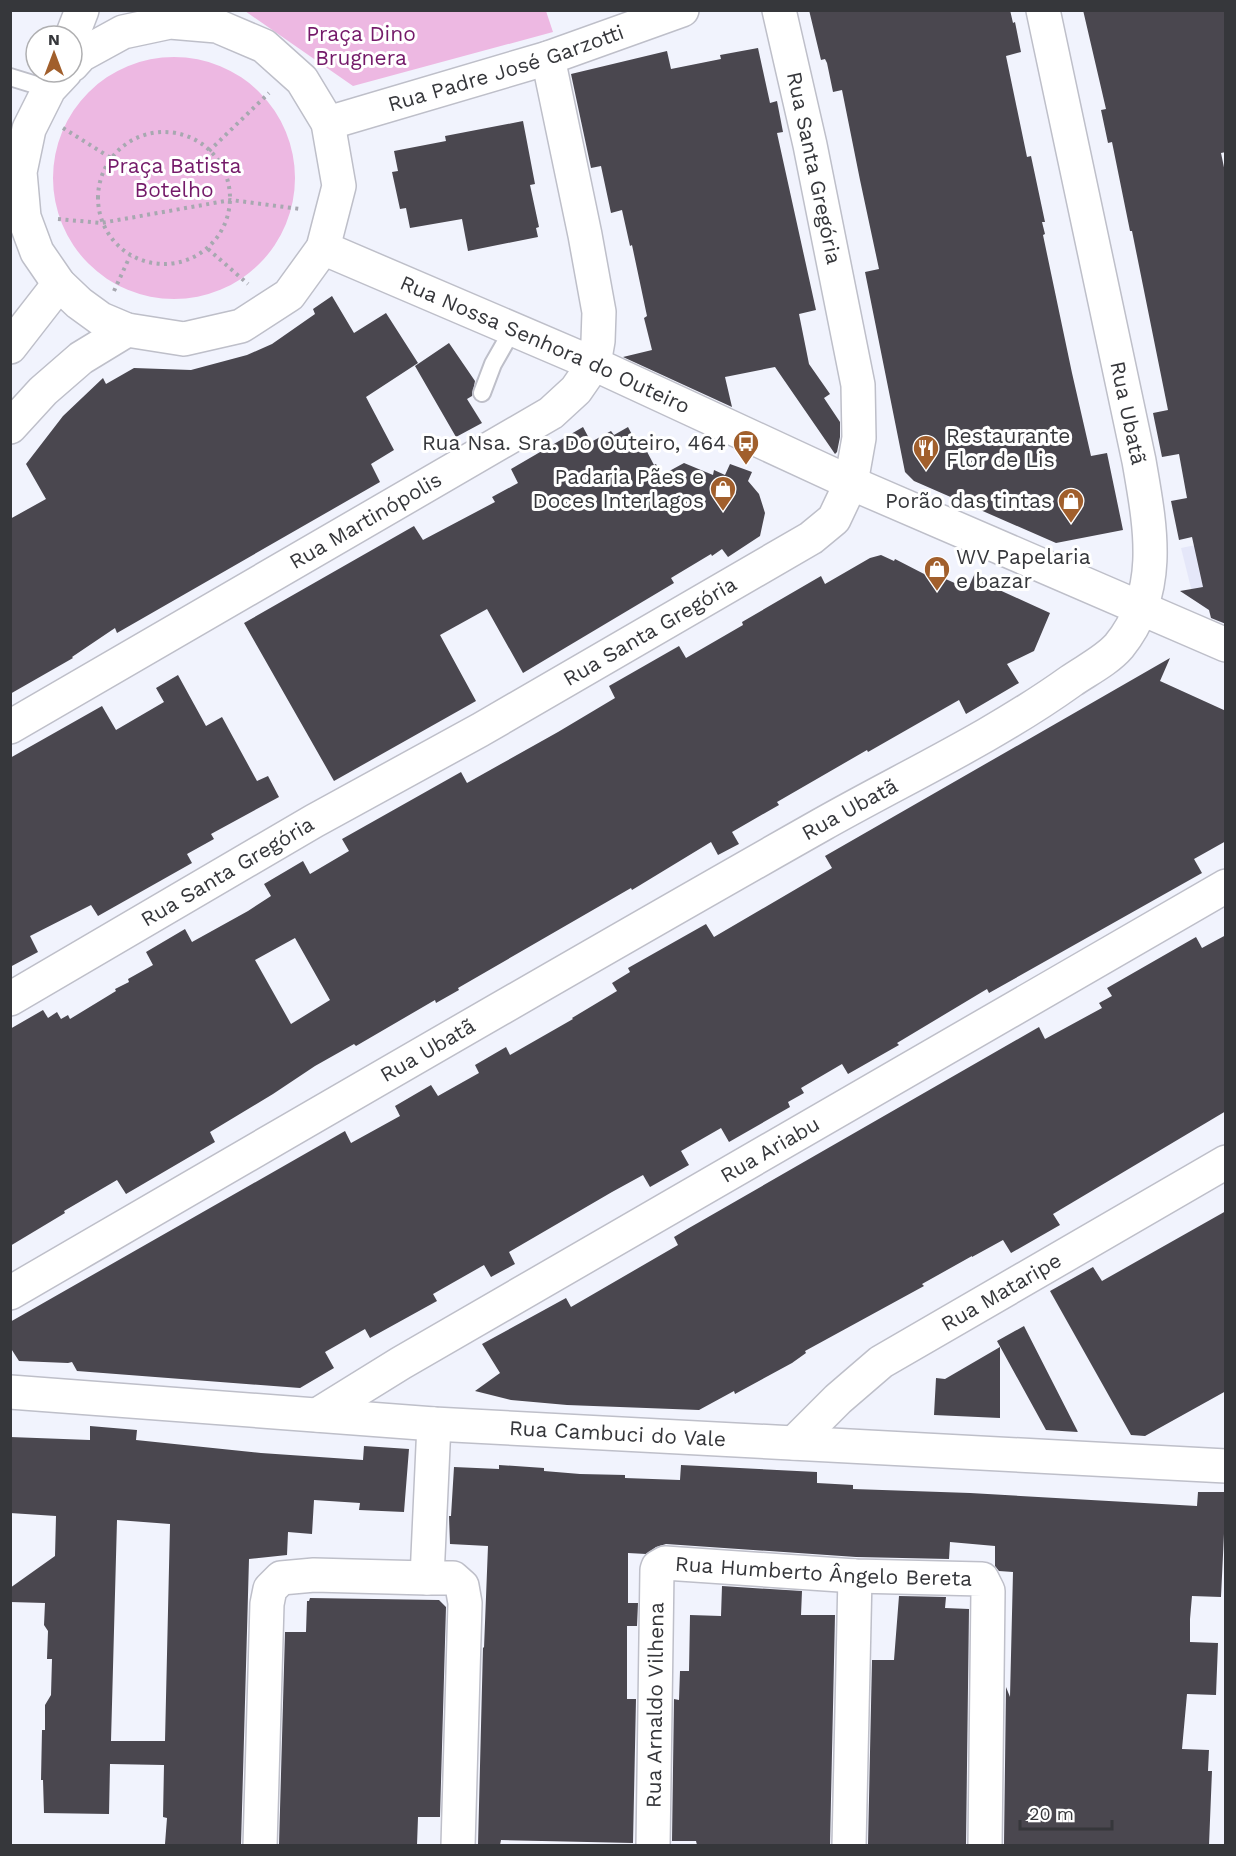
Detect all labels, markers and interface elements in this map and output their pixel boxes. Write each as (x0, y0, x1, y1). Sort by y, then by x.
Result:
street label: Rua Padre José Garzotti (385, 19, 627, 117)
park label: Praça Dino Brugnera (306, 21, 416, 70)
north arrow (24, 24, 84, 84)
text: N (48, 30, 60, 49)
street label: Rua Santa Gregória (782, 69, 847, 266)
park label: Praça Batista Botelho (107, 153, 241, 202)
street label: Rua Nossa Senhora do Outeiro (396, 270, 694, 419)
street label: Rua Ubatã (1105, 359, 1152, 467)
place label: Restaurante Flor de Lis (946, 423, 1070, 472)
bus stop icon: Rua Nsa. Sra. Do Outeiro, 464 (731, 428, 761, 466)
place label: Rua Nsa. Sra. Do Outeiro, 464 (422, 430, 726, 455)
restaurant icon: Restaurante Flor de Lis (911, 433, 941, 471)
place label: Padaria Pães e Doces Interlagos (533, 464, 704, 513)
street label: Rua Martinópolis (285, 466, 446, 574)
shop icon: Padaria Pães e Doces Interlagos (708, 474, 738, 512)
shop icon: Porão das tintas (1056, 486, 1086, 524)
place label: Porão das tintas (885, 488, 1052, 513)
place label: WV Papelaria e bazar (956, 544, 1091, 593)
shop icon: WV Papelaria e bazar (922, 554, 952, 592)
street label: Rua Santa Gregória (559, 571, 741, 691)
street label: Rua Ubatã (797, 773, 902, 845)
street label: Rua Santa Gregória (136, 811, 318, 932)
street label: Rua Ubatã (376, 1013, 479, 1087)
street label: Rua Ariabu (716, 1111, 824, 1188)
street label: Rua Mataripe (936, 1247, 1066, 1336)
street label: Rua Cambuci do Vale (508, 1415, 727, 1451)
street label: Rua Humberto Ângelo Bereta (674, 1551, 972, 1591)
street label: Rua Arnaldo Vilhena (641, 1602, 669, 1808)
scale bar (1020, 1793, 1112, 1831)
text: 20 m (1029, 1803, 1074, 1824)

